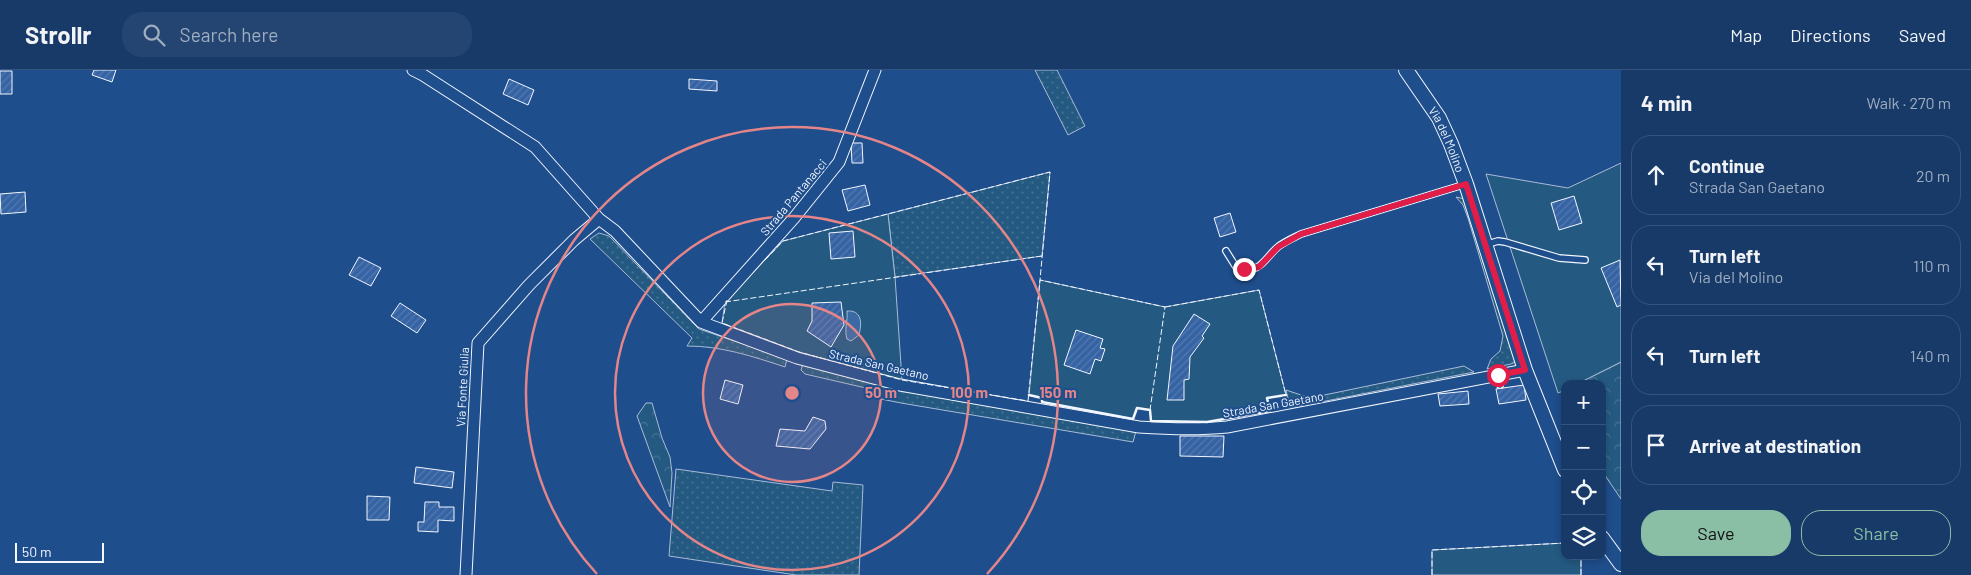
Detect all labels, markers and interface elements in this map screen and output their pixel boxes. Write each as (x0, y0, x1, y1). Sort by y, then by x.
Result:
search box (122, 12, 472, 57)
text: Strollr (25, 20, 92, 49)
icon: search (140, 21, 168, 49)
text: Search here (180, 23, 278, 46)
text: Map (1730, 24, 1762, 46)
text: Directions (1790, 24, 1871, 46)
text: Saved (1899, 24, 1946, 46)
text: 4 min (1641, 90, 1692, 115)
text: Walk · 270 m (1866, 93, 1951, 112)
street label: Via del Molino (1426, 104, 1468, 174)
text: Continue (1689, 154, 1765, 177)
street label: Strada Pantanacci (757, 156, 829, 238)
icon: ahead (1642, 161, 1670, 189)
text: 20 m (1916, 166, 1950, 185)
text: Strada San Gaetano (1689, 177, 1825, 196)
text: Turn left (1689, 244, 1760, 267)
icon: left (1642, 251, 1670, 279)
text: 110 m (1913, 256, 1950, 275)
route end (1233, 258, 1256, 281)
text: Via del Molino (1689, 267, 1783, 286)
icon: left (1642, 341, 1670, 369)
text: Turn left (1689, 344, 1760, 367)
street label: Strada San Gaetano (828, 346, 930, 382)
text: 140 m (1910, 346, 1950, 365)
street label: Via Fonte Giulia (453, 347, 471, 427)
route start (1487, 364, 1510, 387)
map controls (1561, 380, 1606, 560)
button: + (1561, 380, 1606, 425)
text: 50 m (865, 383, 897, 401)
text: 100 m (950, 383, 988, 401)
text: 150 m (1039, 383, 1077, 401)
centre of rings (783, 384, 801, 402)
street label: Strada San Gaetano (1222, 388, 1324, 420)
button: − (1561, 425, 1606, 470)
icon: arrive (1642, 431, 1670, 459)
text: Arrive at destination (1689, 434, 1861, 457)
button: locate (1561, 470, 1606, 515)
button: Save (1641, 510, 1791, 556)
button: Share (1801, 510, 1951, 556)
button: layers (1561, 515, 1606, 560)
scale bar (15, 540, 104, 563)
text: 50 m (22, 543, 51, 560)

